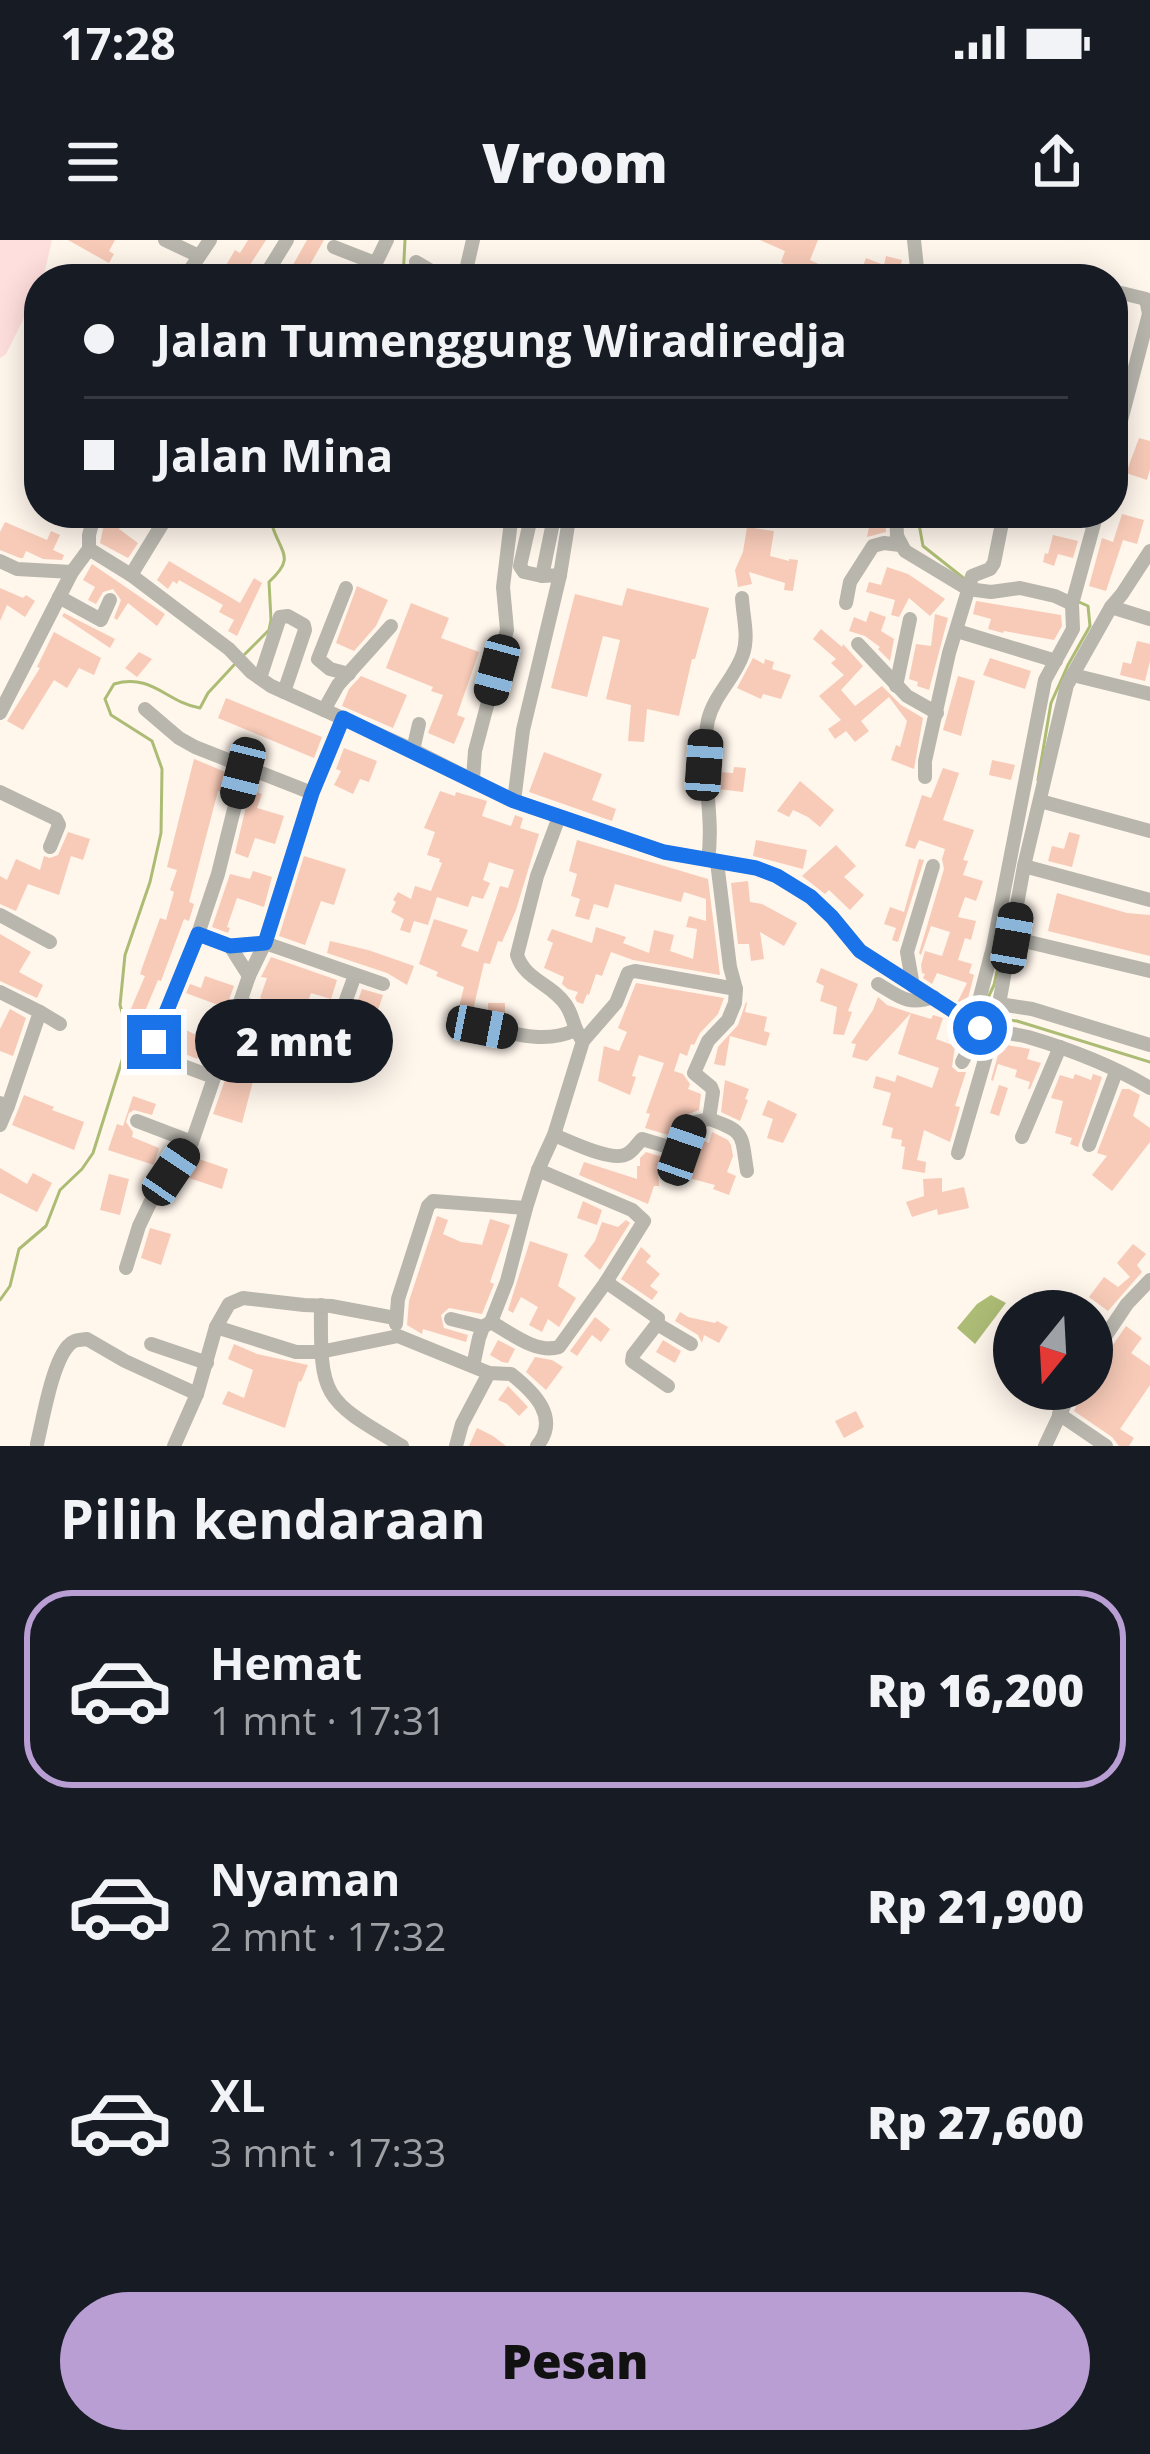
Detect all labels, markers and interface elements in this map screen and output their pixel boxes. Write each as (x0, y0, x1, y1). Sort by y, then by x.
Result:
text: 17:28 (60, 12, 176, 73)
text: Vroom (482, 125, 668, 199)
icon: menu (60, 129, 126, 195)
icon: share (1024, 129, 1090, 195)
text: Jalan Tumenggung Wiradiredja (156, 309, 847, 370)
text: Jalan Mina (156, 424, 393, 485)
car (470, 631, 524, 709)
car (684, 728, 724, 802)
car (217, 734, 269, 812)
car (988, 899, 1036, 977)
callout: 2 mnt (196, 1000, 394, 1084)
route start (953, 1001, 1007, 1055)
car (443, 1002, 521, 1052)
text: 2 mnt (236, 1014, 352, 1067)
route end (127, 1015, 181, 1069)
car (653, 1110, 711, 1190)
car (136, 1132, 206, 1212)
north arrow (993, 1290, 1113, 1410)
map controls (993, 1290, 1113, 1410)
text: Pilih kendaraan (60, 1481, 486, 1555)
text: Hemat (210, 1632, 362, 1693)
icon: car (66, 1635, 174, 1743)
text: Rp 16,200 (867, 1659, 1084, 1720)
text: 1 mnt · 17:31 (210, 1693, 446, 1746)
text: Nyaman (210, 1848, 400, 1909)
icon: car (66, 1851, 174, 1959)
text: Rp 21,900 (867, 1875, 1084, 1936)
text: 2 mnt · 17:32 (210, 1909, 446, 1962)
text: XL (210, 2064, 265, 2125)
icon: car (66, 2067, 174, 2175)
text: Rp 27,600 (867, 2091, 1084, 2152)
text: 3 mnt · 17:33 (210, 2125, 446, 2178)
button: Pesan (60, 2292, 1090, 2430)

